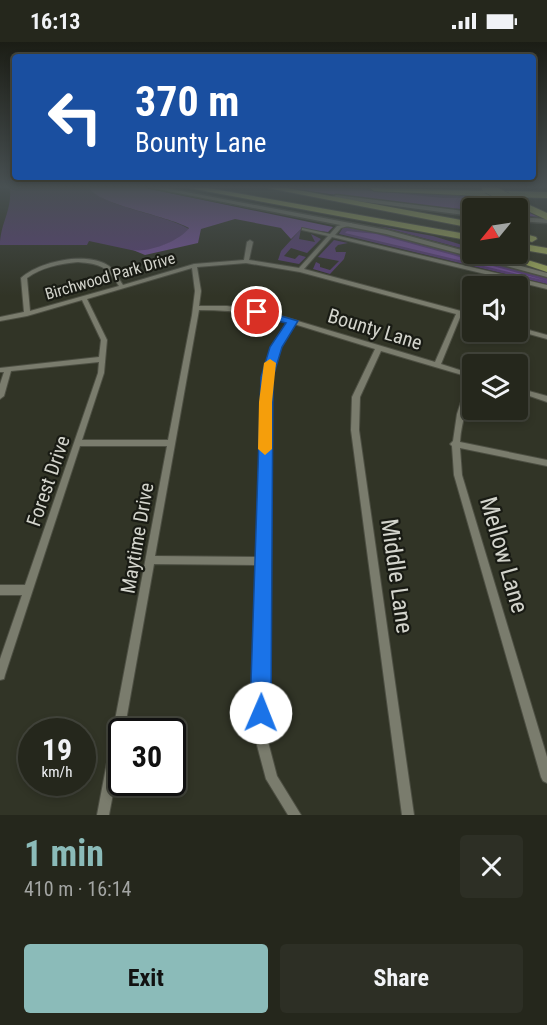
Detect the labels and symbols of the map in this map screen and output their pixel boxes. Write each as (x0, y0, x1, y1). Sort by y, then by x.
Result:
north arrow (462, 198, 528, 264)
street label: Birchwood Park Drive (43, 248, 177, 304)
pin (231, 286, 282, 337)
street label: Bounty Lane (325, 303, 425, 355)
street label: Forest Drive (21, 433, 75, 529)
street label: Maytime Drive (115, 481, 159, 595)
street label: Mellow Lane (474, 494, 534, 616)
street label: Middle Lane (375, 517, 419, 635)
position arrow (229, 681, 293, 745)
speed limit sign: 30 (108, 718, 186, 796)

